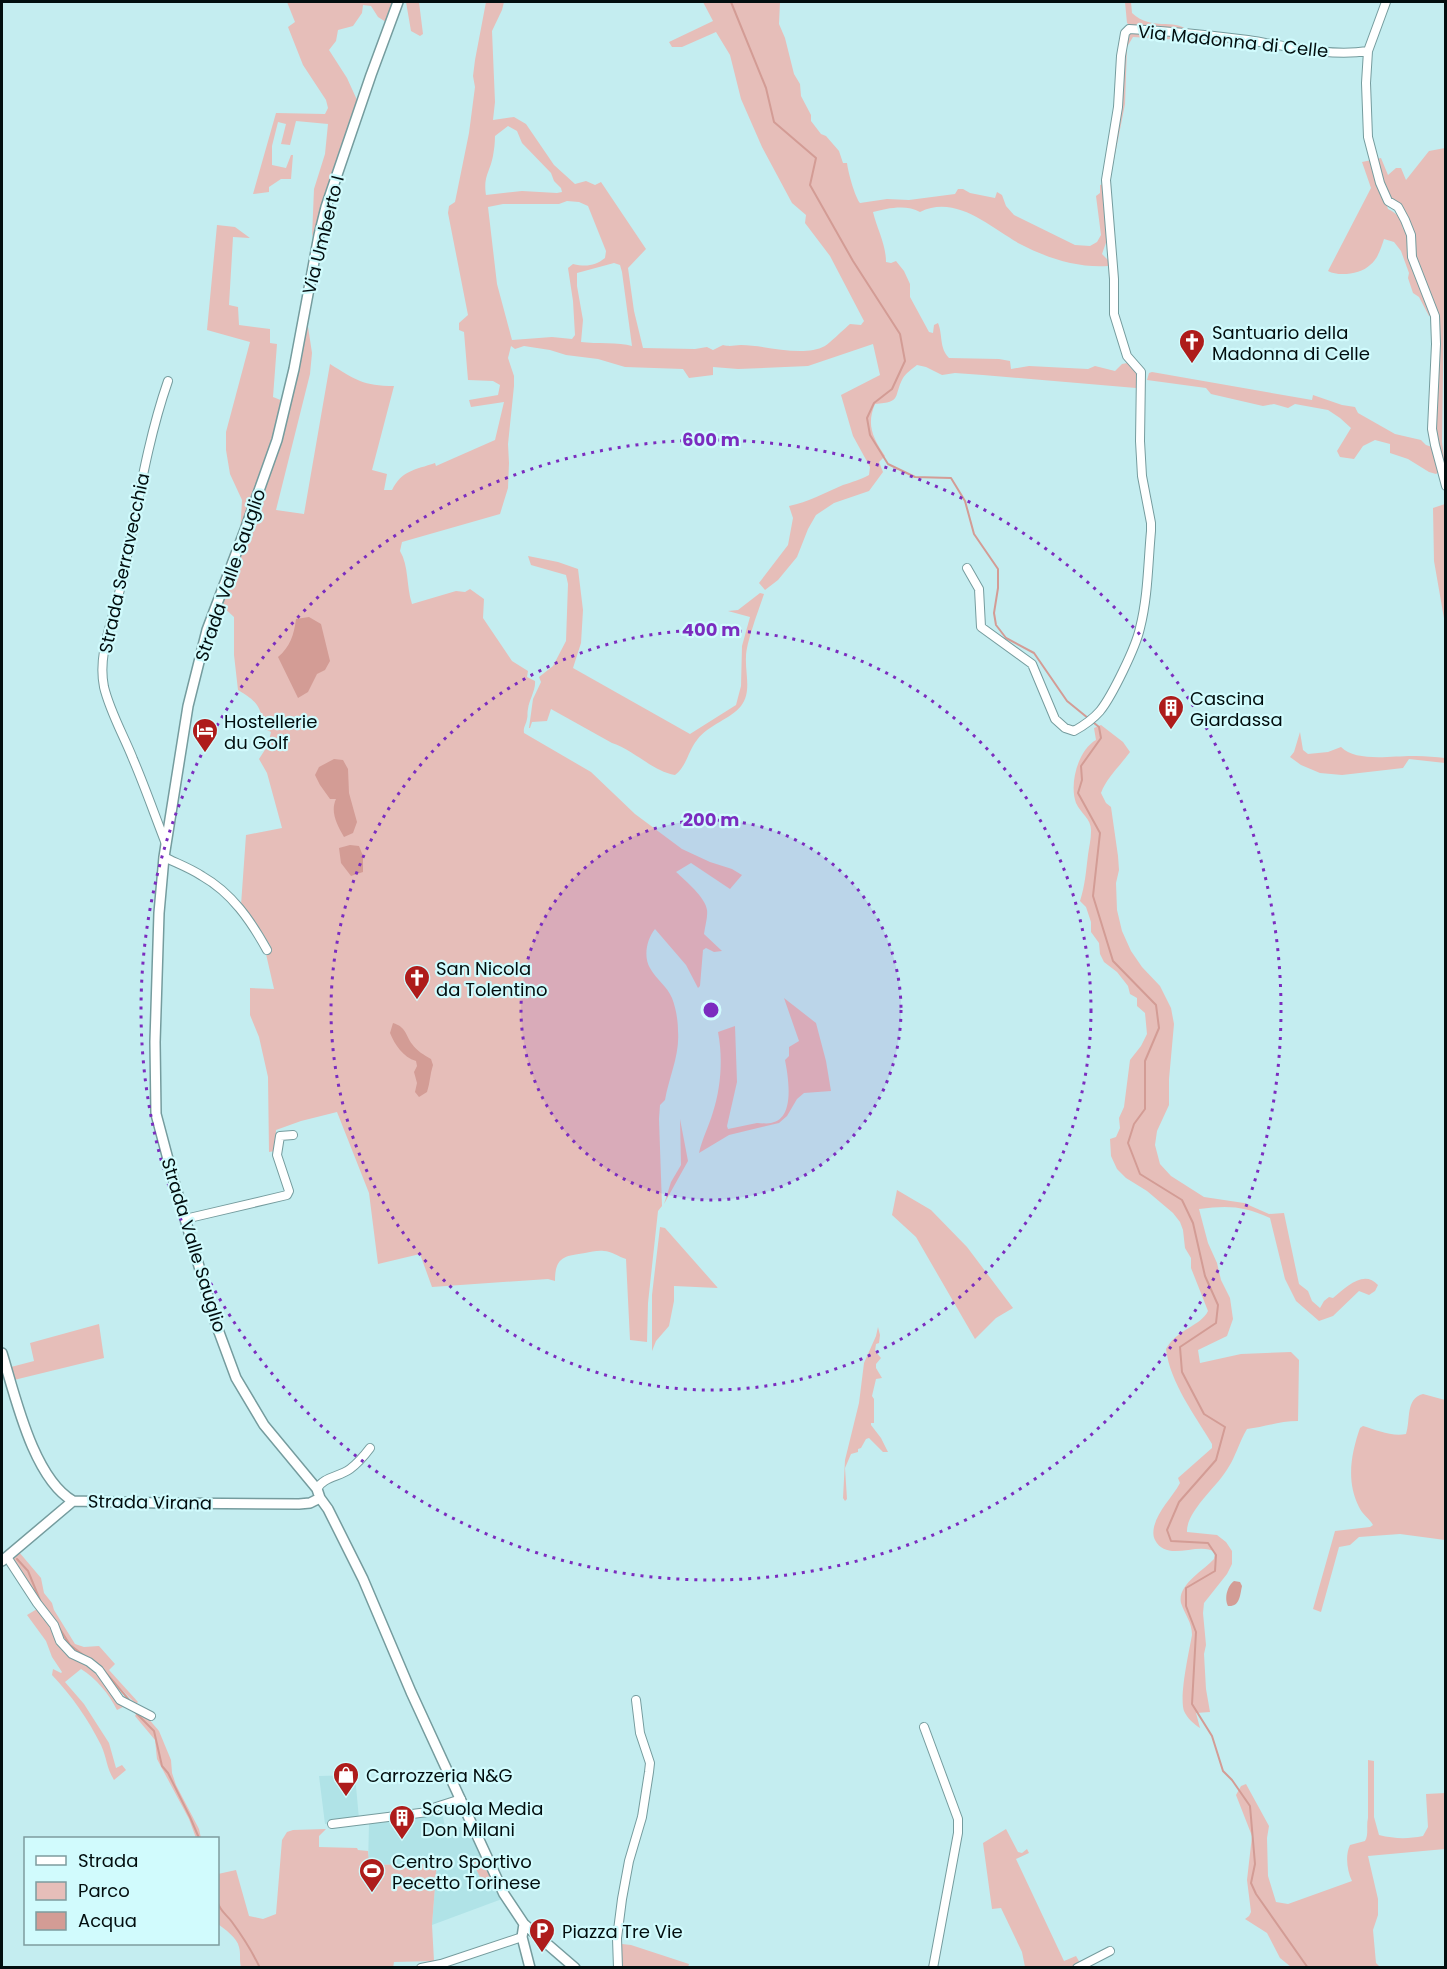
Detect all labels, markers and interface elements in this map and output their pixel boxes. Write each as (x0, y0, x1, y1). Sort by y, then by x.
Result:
street label: Via Madonna di Celle (1137, 19, 1329, 63)
street label: Via Umberto I (296, 173, 350, 297)
place label: Santuario della Madonna di Celle (1212, 320, 1370, 366)
church icon: Santuario della Madonna di Celle (1177, 327, 1207, 365)
text: 600 m (682, 427, 740, 452)
street label: Strada Serravecchia (93, 471, 155, 655)
street label: Strada Valle Sauglio (189, 485, 271, 665)
text: 400 m (682, 617, 740, 642)
place label: Cascina Giardassa (1190, 686, 1283, 732)
building icon: Cascina Giardassa (1156, 693, 1186, 731)
place label: Hostellerie du Golf (224, 709, 317, 755)
hotel icon: Hostellerie du Golf (190, 716, 220, 754)
text: 200 m (683, 807, 739, 832)
place label: San Nicola da Tolentino (436, 956, 548, 1002)
church icon: San Nicola da Tolentino (402, 963, 432, 1001)
centre of rings (701, 1000, 721, 1020)
street label: Strada Valle Sauglio (156, 1155, 232, 1335)
street label: Strada Virana (88, 1488, 212, 1516)
shop icon: Carrozzeria N&G (331, 1760, 361, 1798)
place label: Carrozzeria N&G (366, 1763, 513, 1788)
place label: Scuola Media Don Milani (422, 1796, 543, 1842)
building icon: Scuola Media Don Milani (387, 1803, 417, 1841)
legend (24, 1837, 219, 1945)
text: Strada (78, 1848, 138, 1873)
place label: Centro Sportivo Pecetto Torinese (392, 1849, 541, 1895)
sports icon: Centro Sportivo Pecetto Torinese (357, 1856, 387, 1894)
text: Parco (78, 1878, 130, 1903)
text: Acqua (78, 1908, 137, 1933)
parking icon: Piazza Tre Vie (527, 1916, 557, 1954)
place label: Piazza Tre Vie (562, 1919, 683, 1944)

